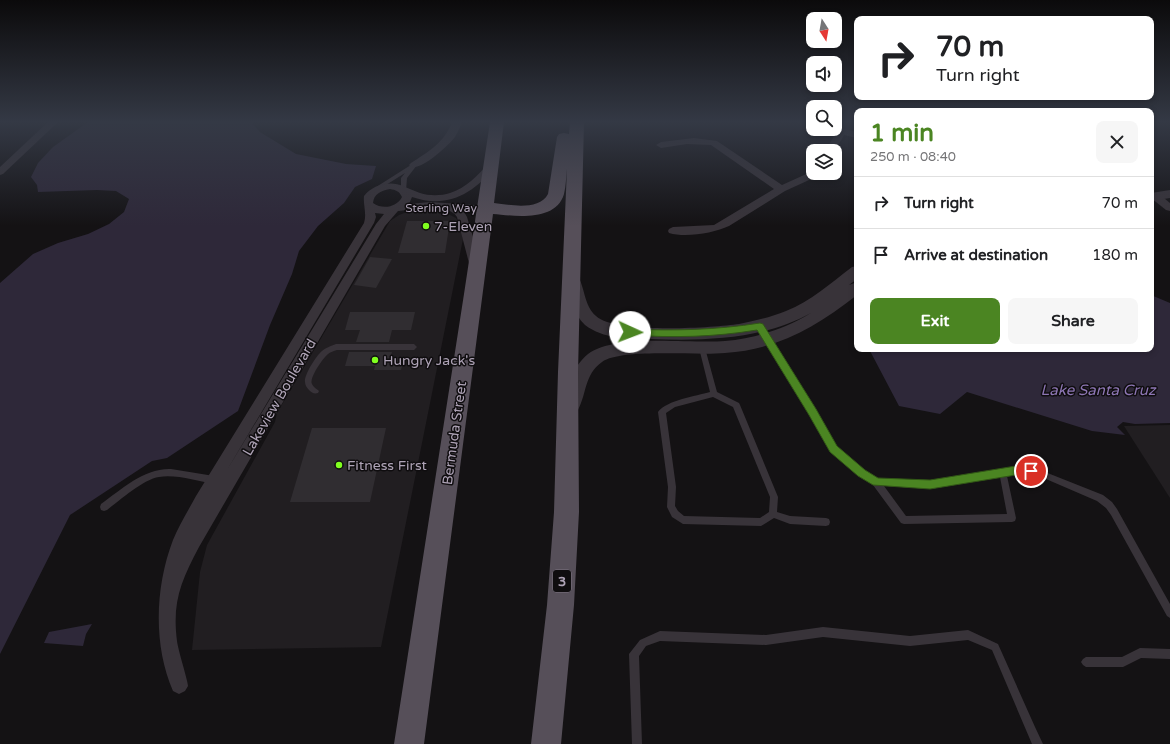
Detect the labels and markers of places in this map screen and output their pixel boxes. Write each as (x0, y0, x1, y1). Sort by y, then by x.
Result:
place label: 7-Eleven (434, 218, 492, 235)
marker: 7-Eleven (421, 221, 431, 231)
place label: Hungry Jack's (383, 352, 475, 369)
marker: Hungry Jack's (370, 355, 380, 365)
pin (1014, 454, 1048, 488)
place label: Fitness First (347, 457, 428, 474)
marker: Fitness First (334, 460, 344, 470)

